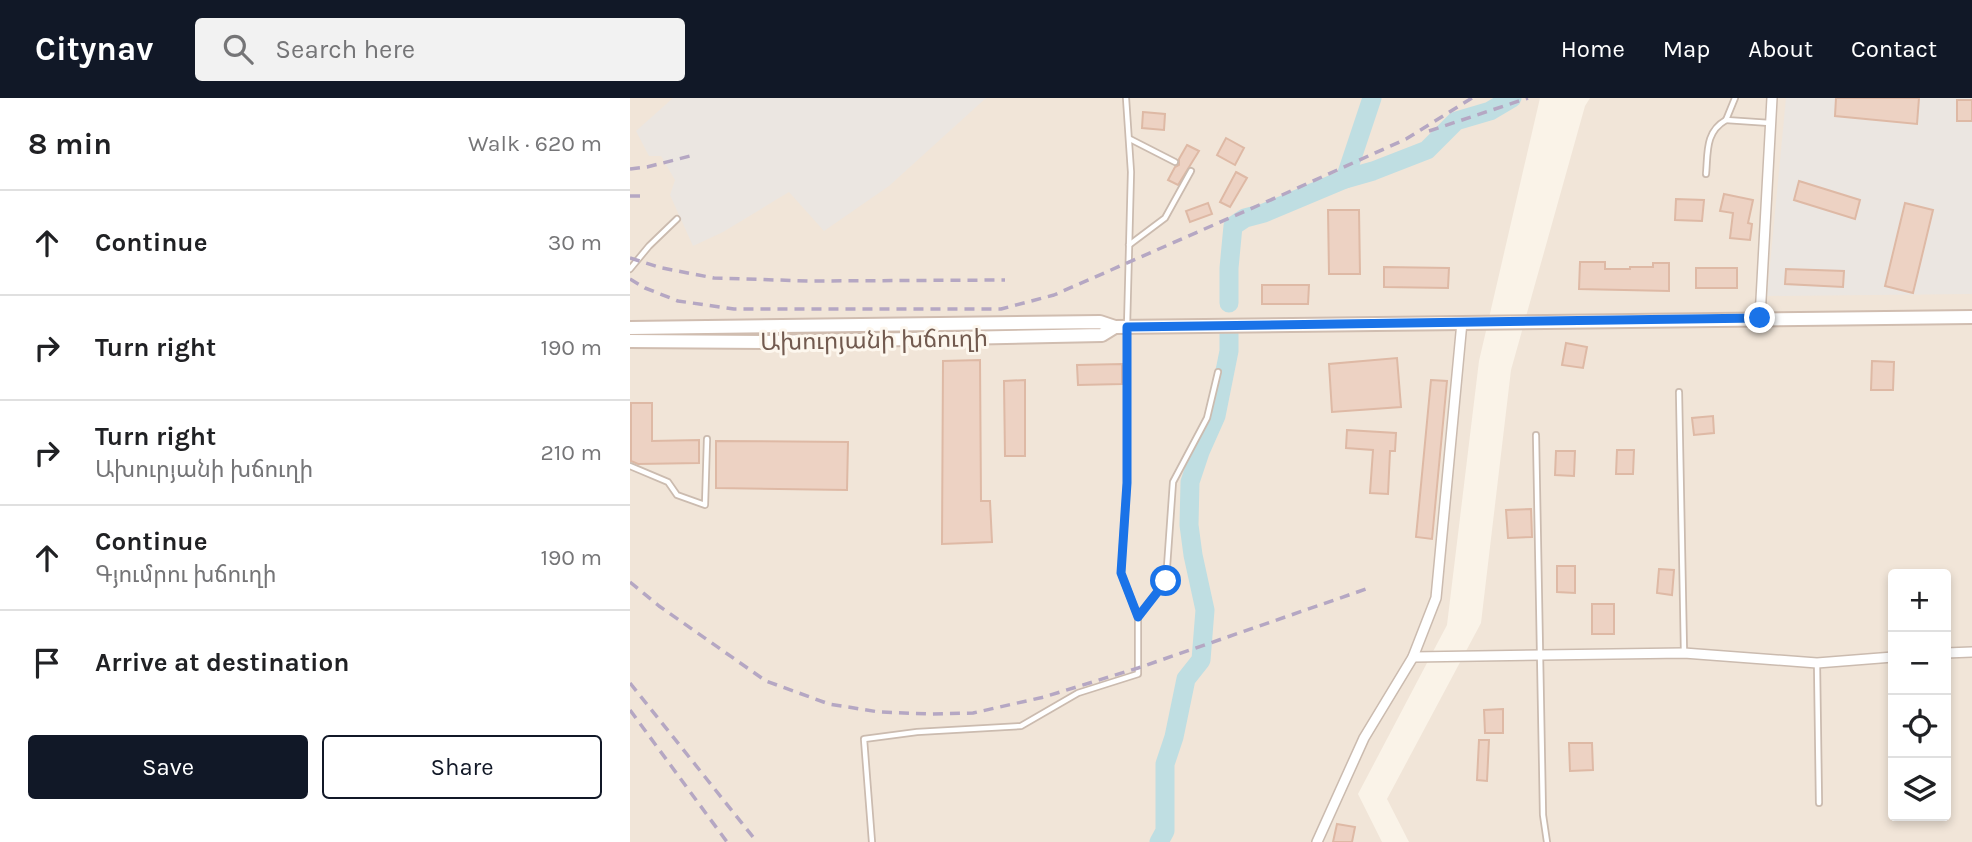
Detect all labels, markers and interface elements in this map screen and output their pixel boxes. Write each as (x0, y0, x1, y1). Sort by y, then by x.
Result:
search box (195, 18, 685, 81)
text: Citynav (35, 30, 153, 68)
icon: search (219, 30, 257, 68)
text: Search here (275, 34, 415, 65)
text: Home (1561, 35, 1625, 63)
text: Map (1663, 35, 1710, 63)
text: About (1748, 35, 1813, 63)
text: Contact (1851, 35, 1937, 63)
text: 8 min (28, 126, 112, 162)
text: Walk · 620 m (468, 130, 602, 157)
icon: ahead (28, 224, 66, 262)
text: Continue (95, 227, 207, 258)
text: 30 m (548, 229, 602, 256)
route end (1744, 302, 1775, 333)
street label: Ախուրյանի խճուղի (760, 324, 988, 356)
icon: right (28, 329, 66, 367)
text: Turn right (95, 332, 216, 363)
text: 190 m (540, 334, 602, 361)
text: Turn right (95, 421, 216, 452)
icon: right (28, 434, 66, 472)
text: 210 m (540, 439, 602, 466)
text: Ախուրյանի խճուղի (95, 456, 313, 483)
text: Continue (95, 526, 207, 557)
icon: ahead (28, 539, 66, 577)
text: 190 m (540, 544, 602, 571)
text: Գյումրու խճուղի (95, 561, 277, 588)
route start (1150, 565, 1181, 596)
map controls (1888, 569, 1951, 821)
button: + (1888, 569, 1951, 632)
button: − (1888, 632, 1951, 695)
icon: arrive (28, 644, 66, 682)
text: Arrive at destination (95, 647, 349, 678)
button: locate (1888, 695, 1951, 758)
button: Save (28, 735, 308, 799)
button: Share (322, 735, 602, 799)
button: layers (1888, 758, 1951, 821)

